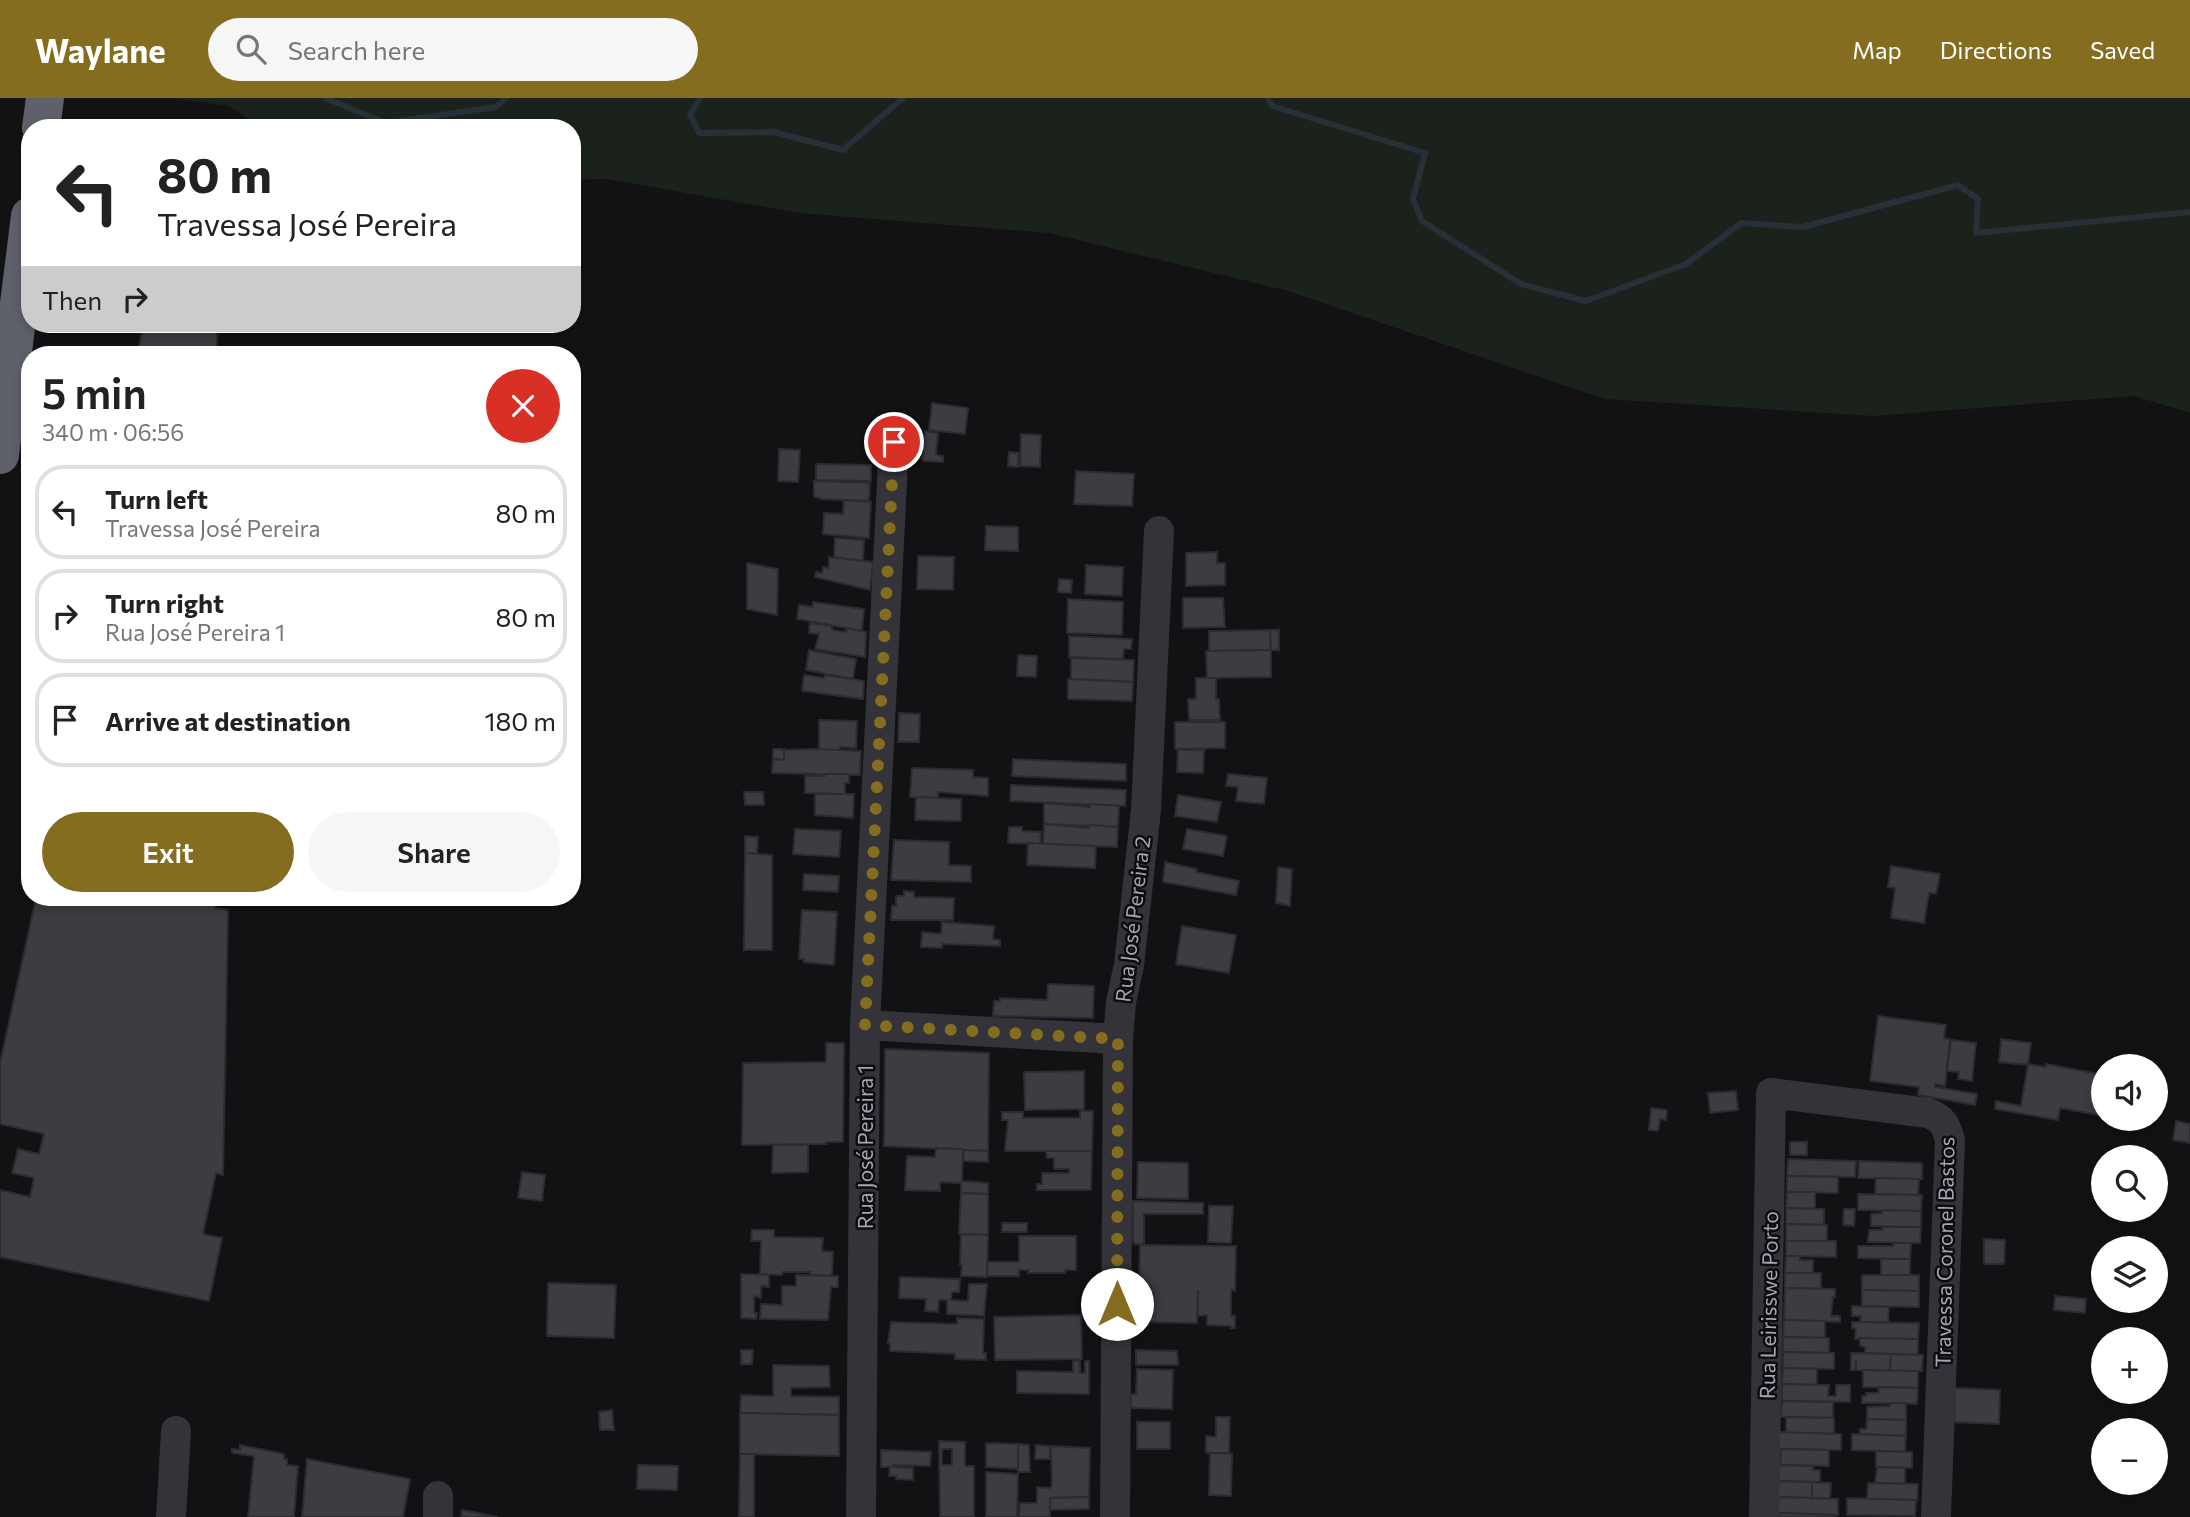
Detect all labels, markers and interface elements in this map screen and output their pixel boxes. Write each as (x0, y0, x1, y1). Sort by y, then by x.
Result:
search box (208, 18, 698, 81)
text: Waylane (35, 29, 166, 70)
icon: search (232, 30, 270, 68)
text: Search here (288, 34, 425, 65)
text: Map (1852, 35, 1902, 64)
text: Directions (1940, 35, 2052, 64)
text: Saved (2090, 35, 2155, 64)
text: 80 m (157, 143, 272, 203)
icon: left (42, 147, 133, 238)
text: Travessa José Pereira (157, 203, 457, 243)
icon: right (116, 280, 154, 318)
text: Then (42, 284, 102, 315)
text: 5 min (42, 366, 147, 418)
button: close (486, 369, 560, 443)
pin (864, 412, 924, 472)
text: 340 m · 06:56 (42, 418, 184, 446)
icon: arrive (875, 423, 913, 461)
text: Turn left (105, 483, 208, 514)
icon: left (46, 493, 84, 531)
text: 80 m (496, 497, 556, 528)
text: Travessa José Pereira (105, 514, 321, 542)
text: Turn right (105, 587, 224, 618)
icon: right (46, 597, 84, 635)
text: 80 m (496, 601, 556, 632)
text: Rua José Pereira 1 (105, 618, 285, 646)
icon: arrive (46, 701, 84, 739)
text: Arrive at destination (105, 705, 351, 736)
text: 180 m (484, 705, 556, 736)
button: Exit (42, 812, 294, 892)
button: Share (308, 812, 560, 892)
street label: Rua José Pereira 2 (1109, 835, 1155, 1003)
map controls (2091, 1054, 2168, 1495)
button: sound (2091, 1054, 2168, 1131)
street label: Rua José Pereira 1 (852, 1065, 877, 1229)
street label: Travessa Coronel Bastos (1929, 1137, 1959, 1367)
button: search (2091, 1145, 2168, 1222)
street label: Rua Leirisswe Porto (1754, 1211, 1782, 1399)
button: layers (2091, 1236, 2168, 1313)
position arrow (1080, 1267, 1154, 1341)
button: + (2091, 1327, 2168, 1404)
button: − (2091, 1418, 2168, 1495)

